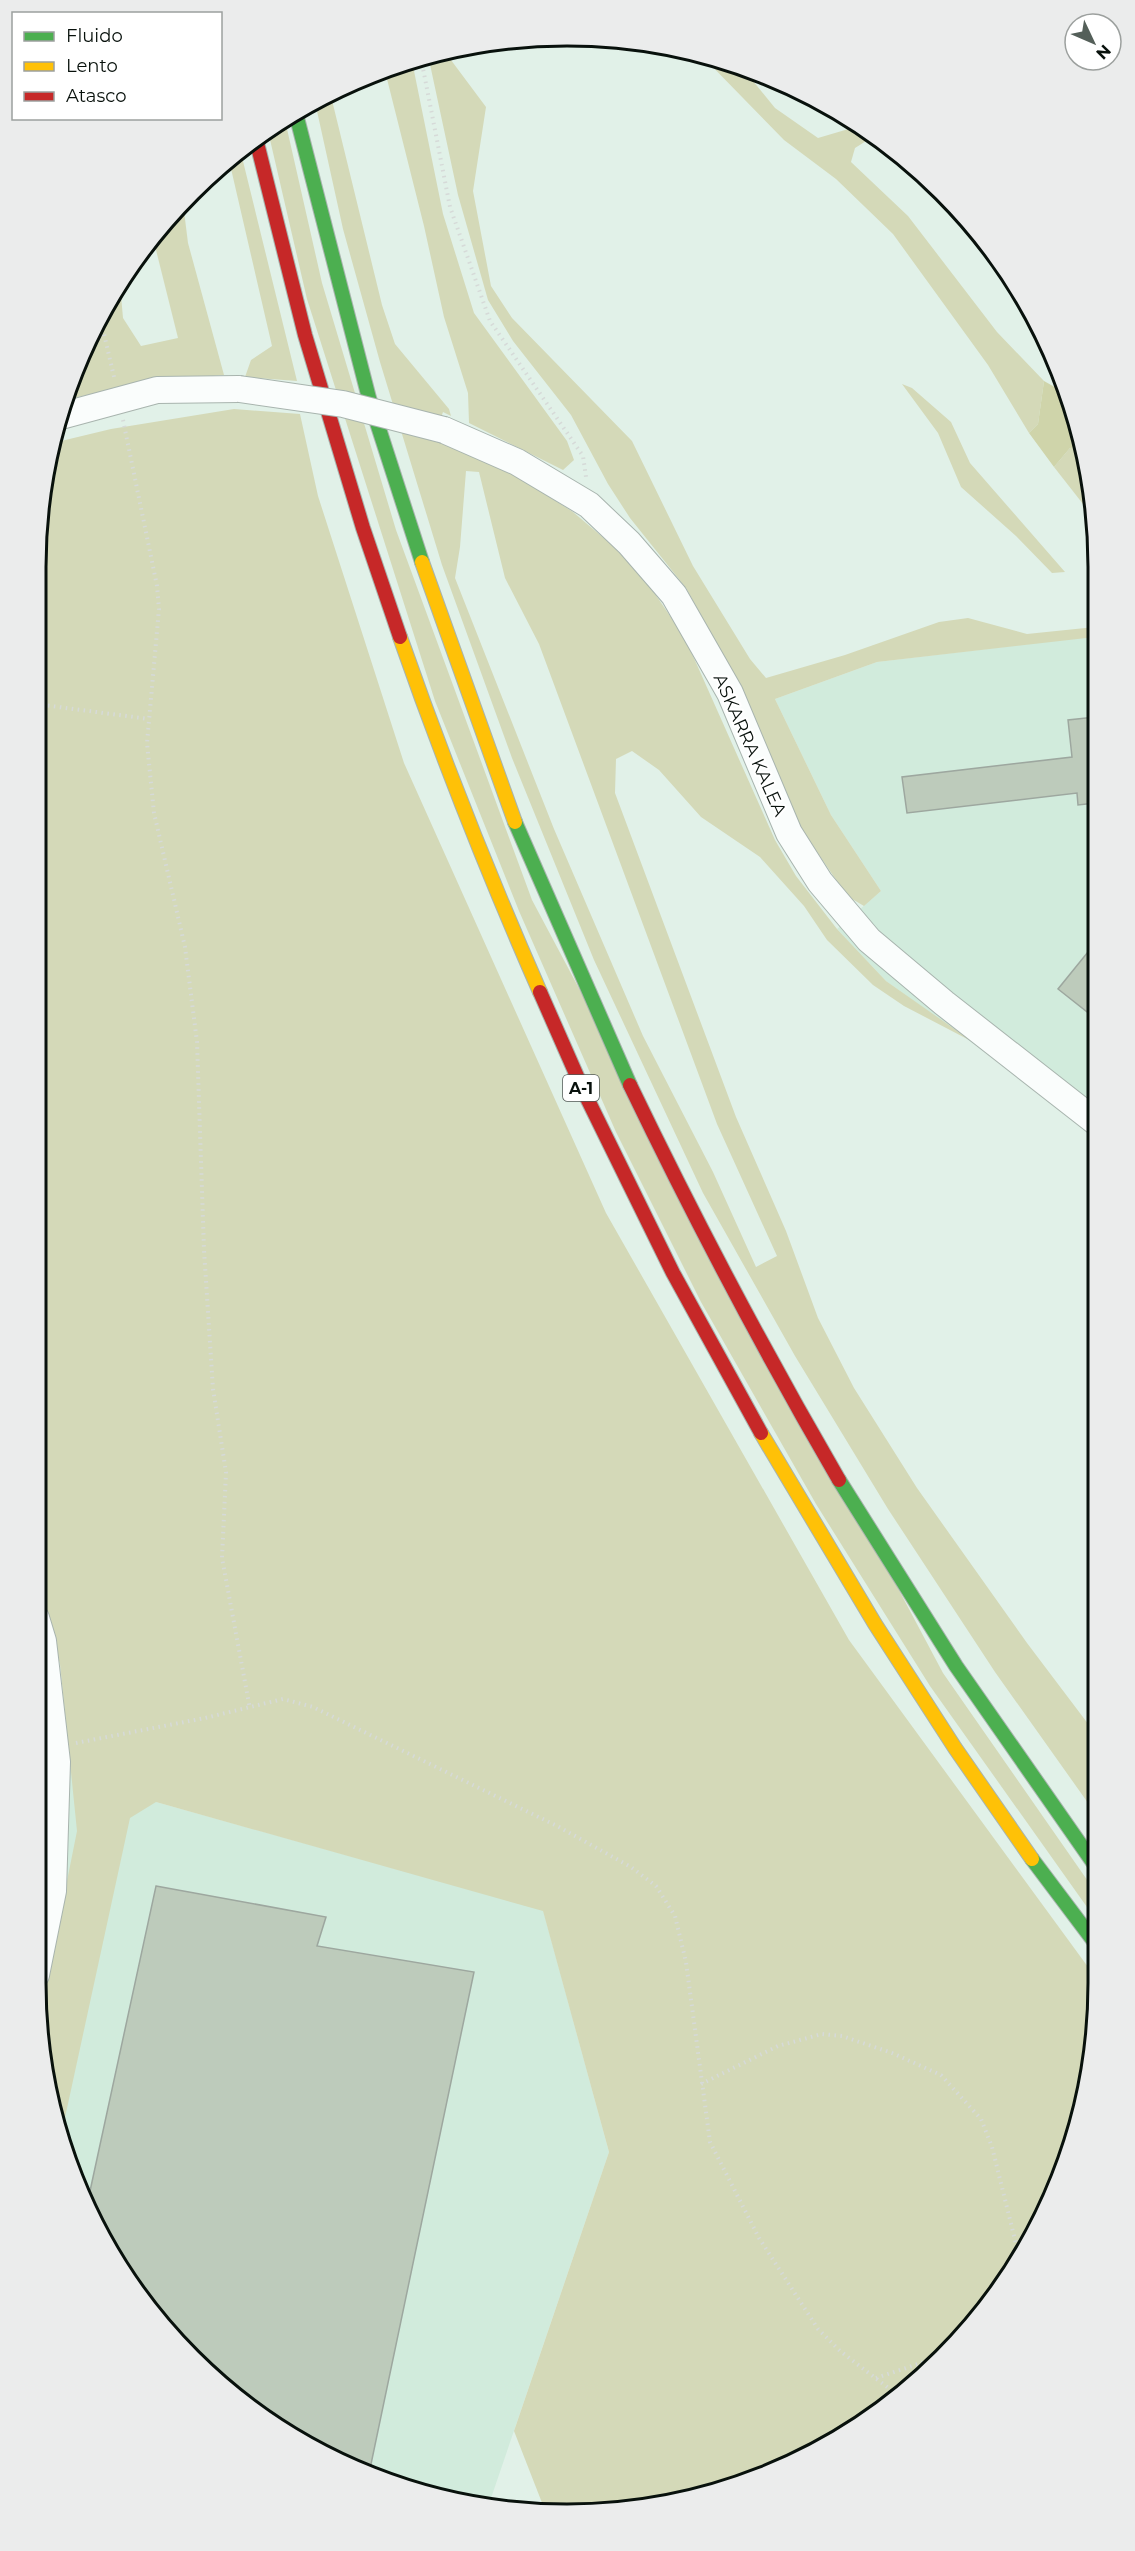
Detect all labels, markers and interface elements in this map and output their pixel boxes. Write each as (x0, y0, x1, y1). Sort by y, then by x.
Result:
legend (12, 12, 222, 120)
north arrow (1063, 12, 1123, 72)
text: Fluido (66, 25, 123, 47)
text: N (1092, 41, 1115, 63)
text: Lento (66, 55, 118, 77)
text: Atasco (66, 85, 126, 107)
street label: ASKARRA KALEA (709, 670, 791, 820)
road number: A-1 (563, 1075, 599, 1101)

